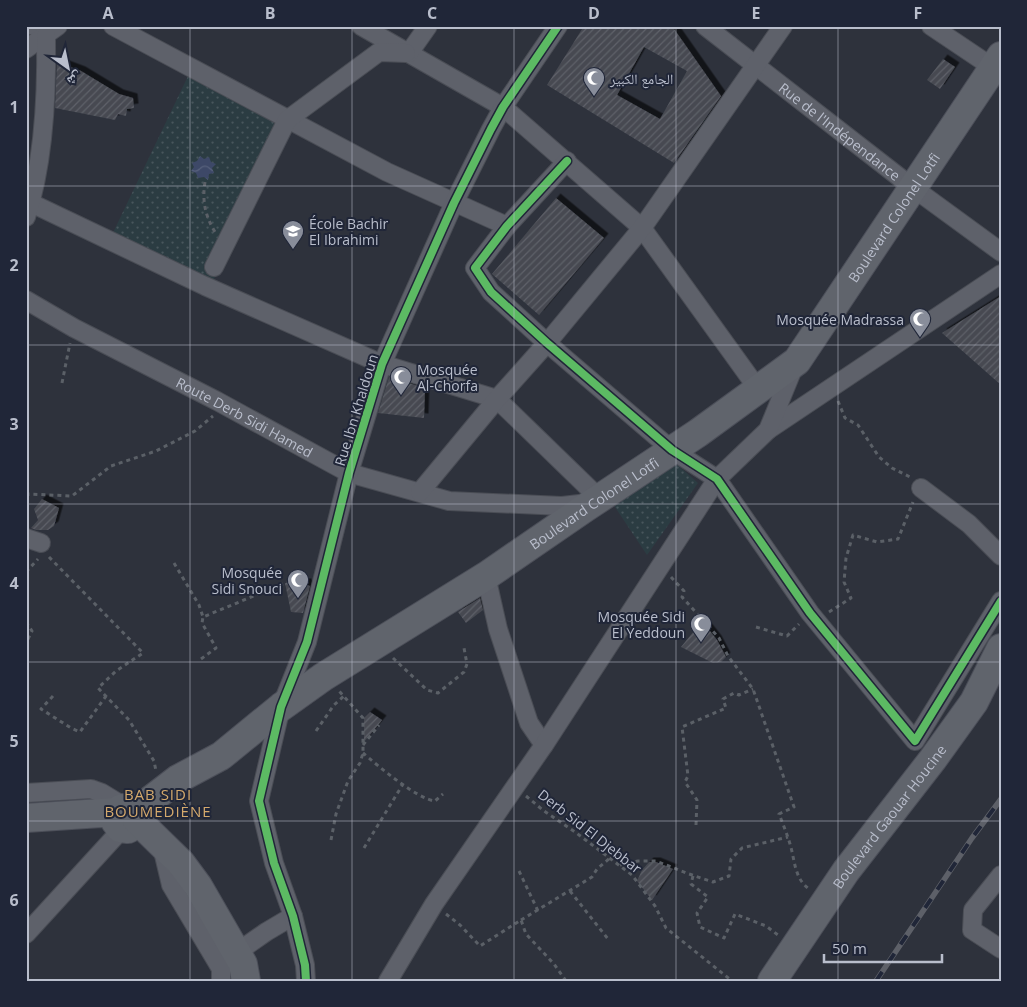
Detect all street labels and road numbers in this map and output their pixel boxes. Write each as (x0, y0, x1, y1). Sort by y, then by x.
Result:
street label: Rue de l'Indépendance (775, 78, 905, 184)
street label: Boulevard Colonel Lotfi (843, 149, 943, 286)
street label: Rue Ibn Khaldoun (330, 352, 382, 468)
street label: Route Derb Sidi Hamed (173, 372, 317, 461)
street label: Boulevard Colonel Lotfi (525, 452, 662, 553)
street label: Boulevard Gaouar Houcine (828, 741, 950, 892)
street label: Derb Sid El Djebbar (534, 785, 646, 878)

